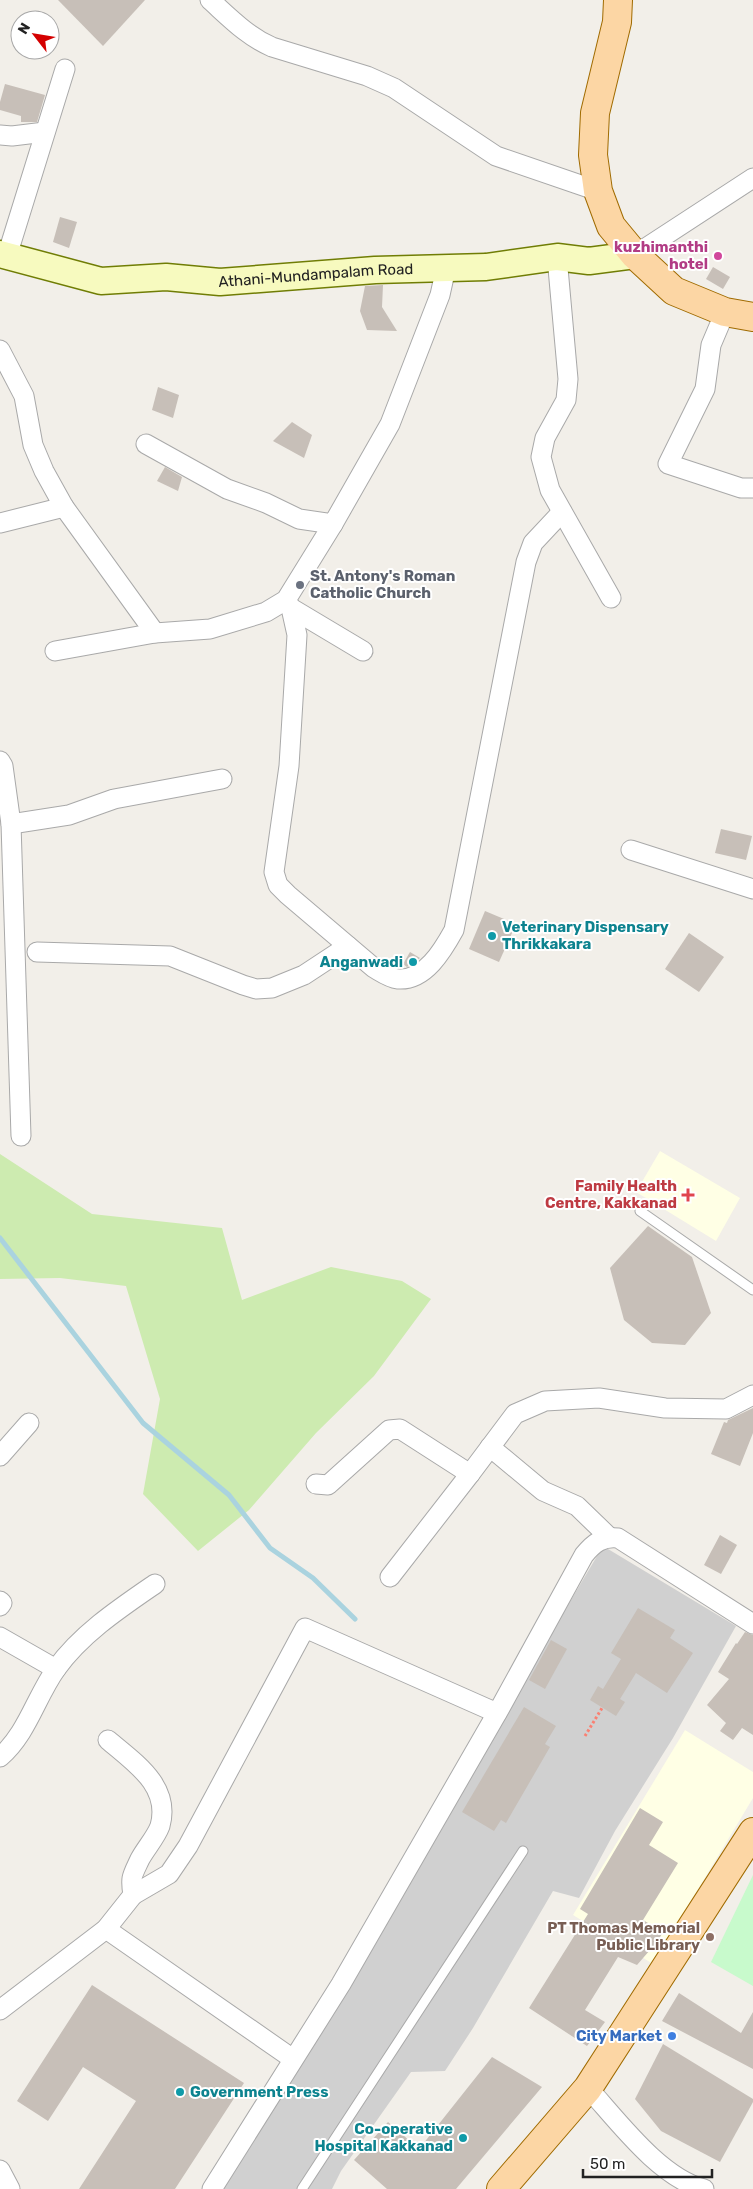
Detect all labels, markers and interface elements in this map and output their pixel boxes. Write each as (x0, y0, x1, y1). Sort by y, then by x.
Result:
north arrow (10, 10, 60, 60)
text: N (14, 20, 34, 37)
place label: kuzhimanthi hotel (614, 238, 708, 273)
marker: kuzhimanthi hotel (712, 250, 724, 262)
street label: Athani-Mundampalam Road (218, 260, 413, 291)
place label: St. Antony's Roman Catholic Church (310, 567, 455, 602)
marker: St. Antony's Roman Catholic Church (294, 579, 306, 591)
place label: Veterinary Dispensary Thrikkakara (502, 918, 669, 953)
marker: Veterinary Dispensary Thrikkakara (486, 930, 498, 942)
place label: Anganwadi (320, 953, 403, 971)
marker: Anganwadi (407, 956, 419, 968)
place label: Family Health Centre, Kakkanad (545, 1177, 677, 1212)
marker: Family Health Centre, Kakkanad (681, 1188, 695, 1202)
place label: PT Thomas Memorial Public Library (547, 1919, 700, 1954)
marker: PT Thomas Memorial Public Library (704, 1931, 716, 1943)
place label: City Market (576, 2027, 662, 2045)
marker: City Market (666, 2030, 678, 2042)
place label: Government Press (190, 2083, 328, 2101)
marker: Government Press (174, 2086, 186, 2098)
place label: Co-operative Hospital Kakkanad (314, 2120, 453, 2155)
marker: Co-operative Hospital Kakkanad (457, 2132, 469, 2144)
scale bar (583, 2146, 712, 2178)
text: 50 m (590, 2155, 625, 2173)

